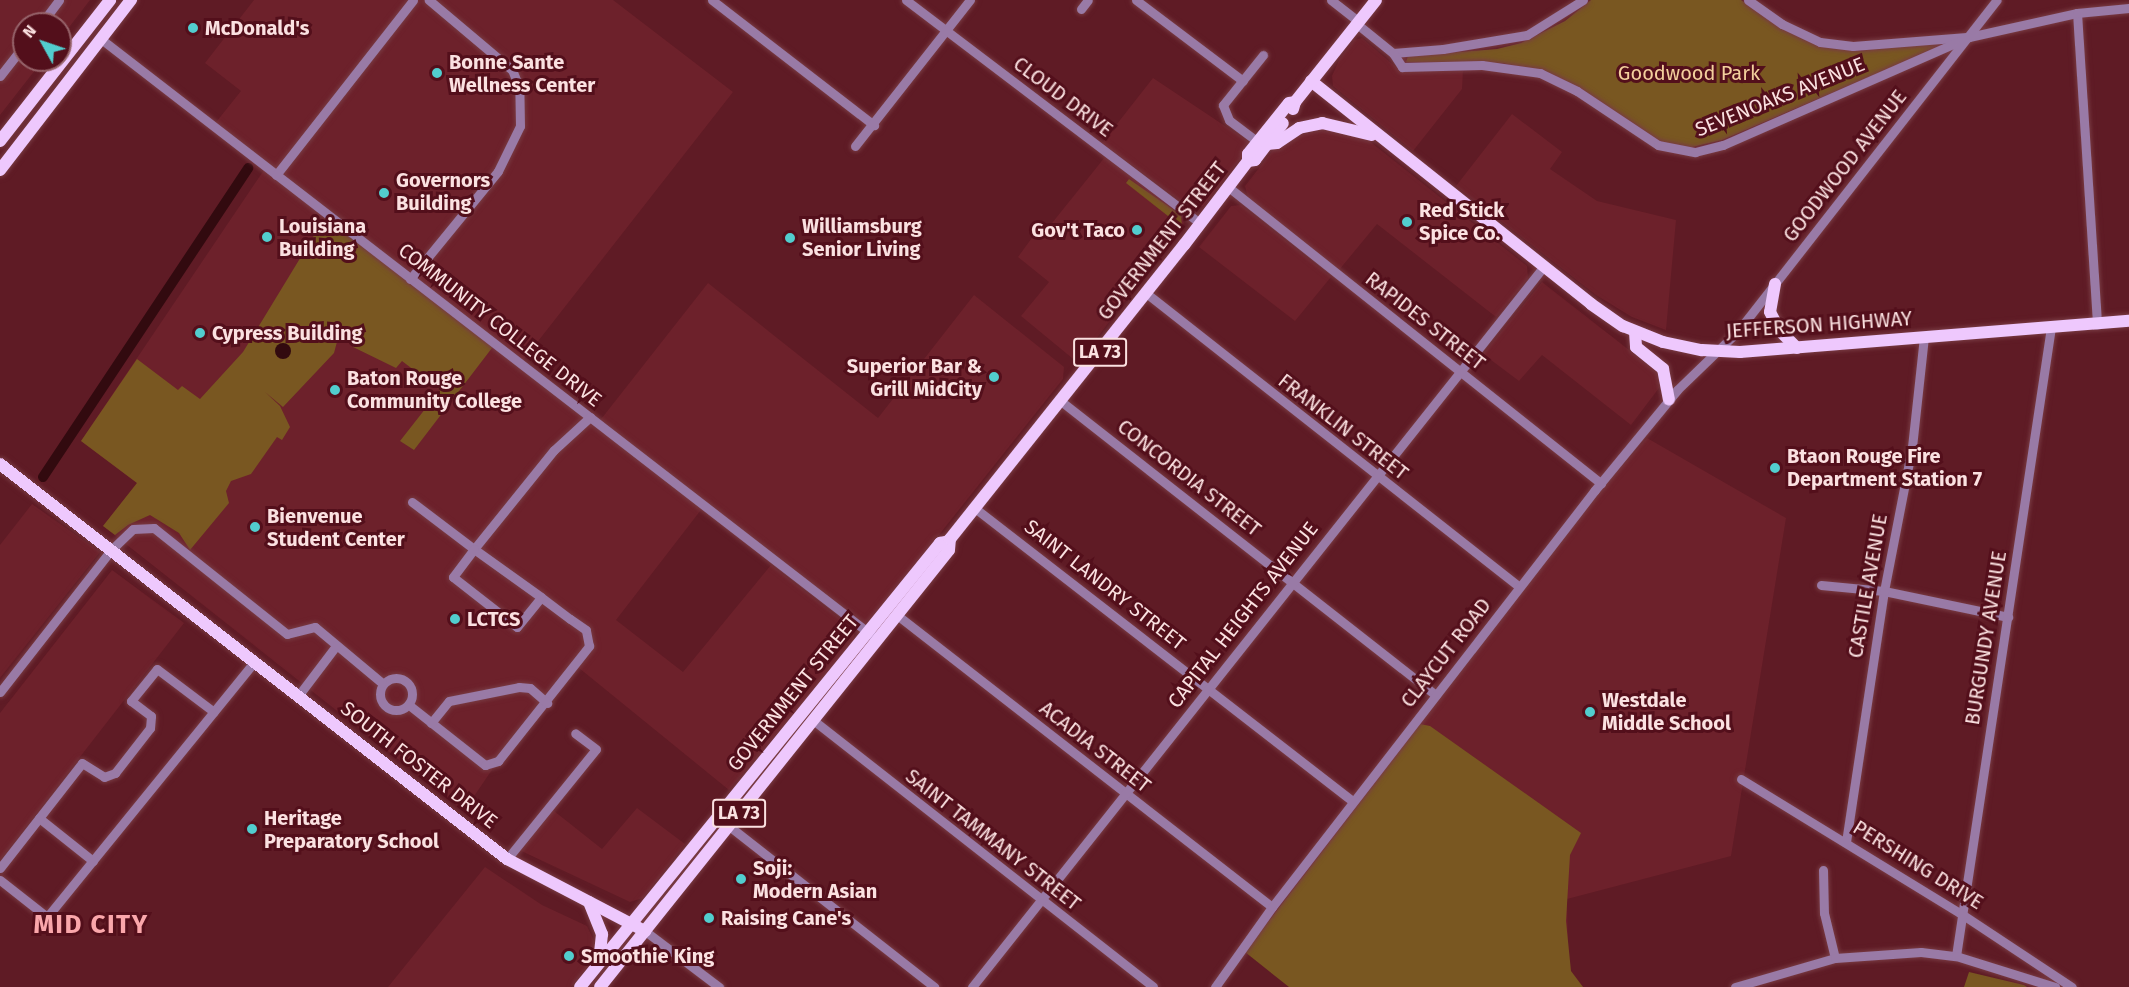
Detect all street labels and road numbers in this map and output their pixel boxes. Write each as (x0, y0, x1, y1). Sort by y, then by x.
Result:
street label: CLOUD DRIVE (1009, 52, 1117, 142)
street label: SEVENOAKS AVENUE (1692, 52, 1868, 142)
street label: GOODWOOD AVENUE (1778, 85, 1912, 247)
street label: GOVERNMENT STREET (1093, 157, 1231, 325)
street label: COMMUNITY COLLEGE DRIVE (394, 238, 606, 412)
street label: RAPIDES STREET (1360, 267, 1490, 375)
street label: JEFFERSON HIGHWAY (1725, 307, 1913, 343)
road number: LA 73 (1073, 337, 1127, 367)
street label: FRANKLIN STREET (1273, 369, 1413, 485)
street label: CONCORDIA STREET (1113, 415, 1265, 541)
street label: CASTILE AVENUE (1844, 512, 1892, 660)
street label: SAINT LANDRY STREET (1020, 515, 1190, 655)
street label: CAPITAL HEIGHTS AVENUE (1163, 517, 1323, 713)
street label: BURGUNDY AVENUE (1960, 549, 2012, 727)
street label: CLAYCUT ROAD (1396, 594, 1496, 712)
street label: GOVERNMENT STREET (723, 610, 863, 776)
street label: SOUTH FOSTER DRIVE (336, 696, 502, 834)
street label: ACADIA STREET (1035, 696, 1155, 798)
street label: SAINT TAMMANY STREET (901, 764, 1085, 916)
road number: LA 73 (712, 798, 766, 828)
street label: PERSHING DRIVE (1848, 815, 1988, 915)

